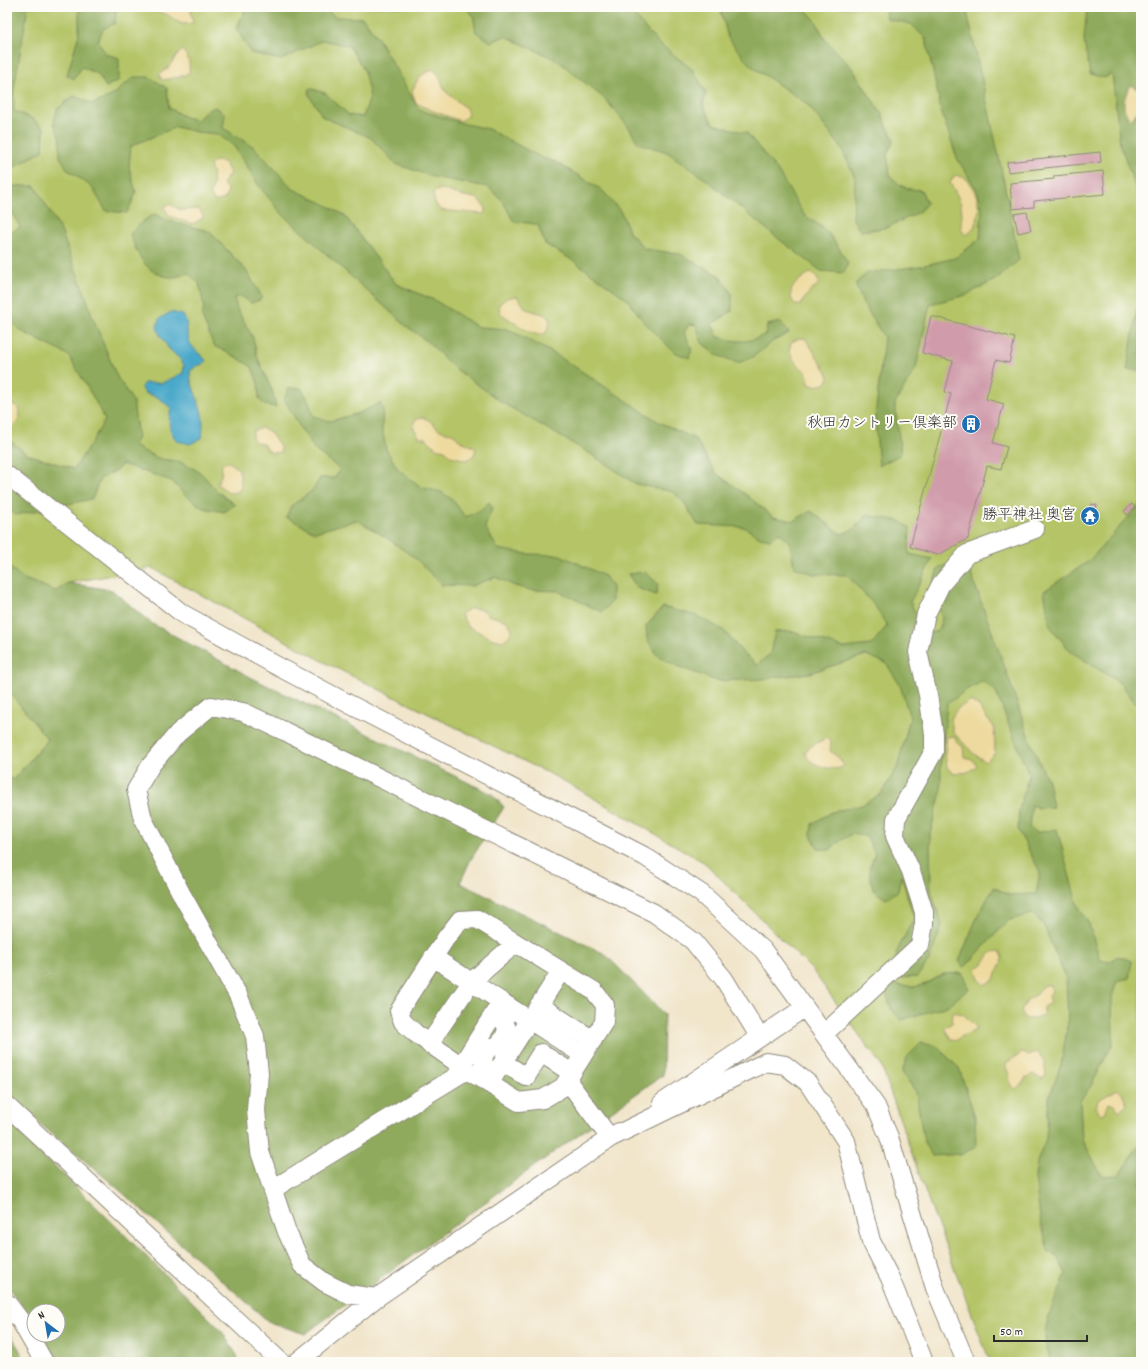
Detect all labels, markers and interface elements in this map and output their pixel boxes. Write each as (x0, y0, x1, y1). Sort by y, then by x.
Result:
place label: 秋田カントリー倶楽部 (807, 413, 957, 435)
building icon: 秋田カントリー倶楽部 (960, 413, 982, 435)
place label: 勝平神社 奥宮 (983, 505, 1076, 527)
temple icon: 勝平神社 奥宮 (1079, 505, 1101, 527)
north arrow (26, 1303, 66, 1343)
text: N (35, 1308, 49, 1324)
scale bar (994, 1317, 1087, 1343)
text: 50 m (1000, 1324, 1023, 1341)

